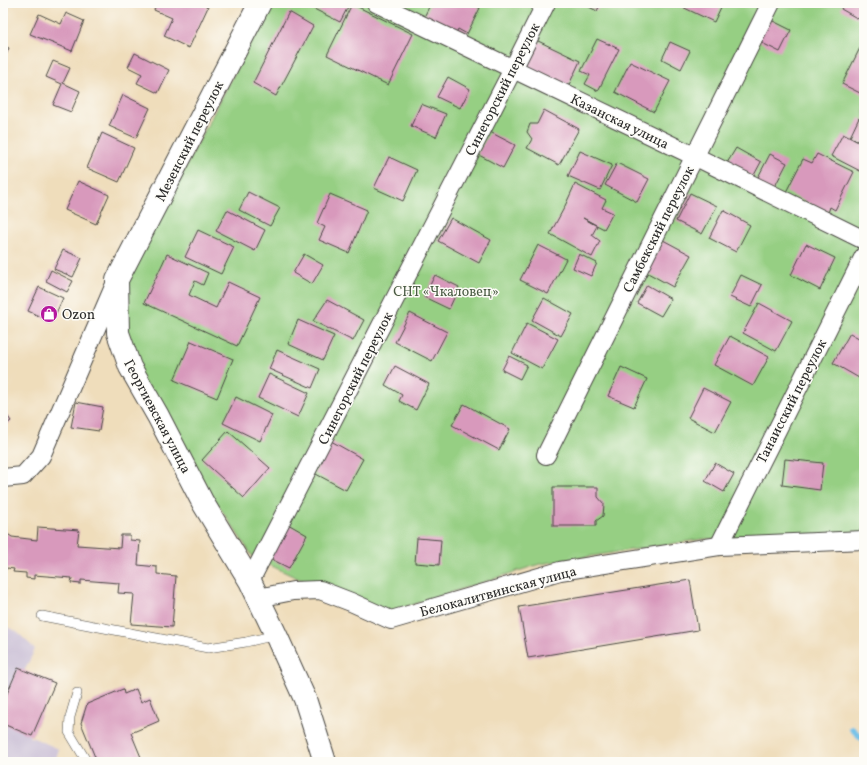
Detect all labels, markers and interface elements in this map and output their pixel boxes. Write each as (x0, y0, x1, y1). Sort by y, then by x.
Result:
street label: Синегорский переулок (462, 19, 545, 159)
street label: Мезенский переулок (152, 78, 229, 205)
street label: Казанская улица (567, 90, 672, 154)
street label: Самбекский переулок (619, 163, 700, 296)
park label: СНТ «Чкаловец» (393, 283, 499, 302)
shop icon: Ozon (39, 304, 59, 324)
place label: Ozon (62, 306, 95, 325)
street label: Синегорский переулок (315, 308, 398, 448)
street label: Танаисский переулок (753, 336, 832, 467)
street label: Георгиевская улица (119, 356, 195, 477)
street label: Белокалитвинская улица (418, 562, 579, 623)

